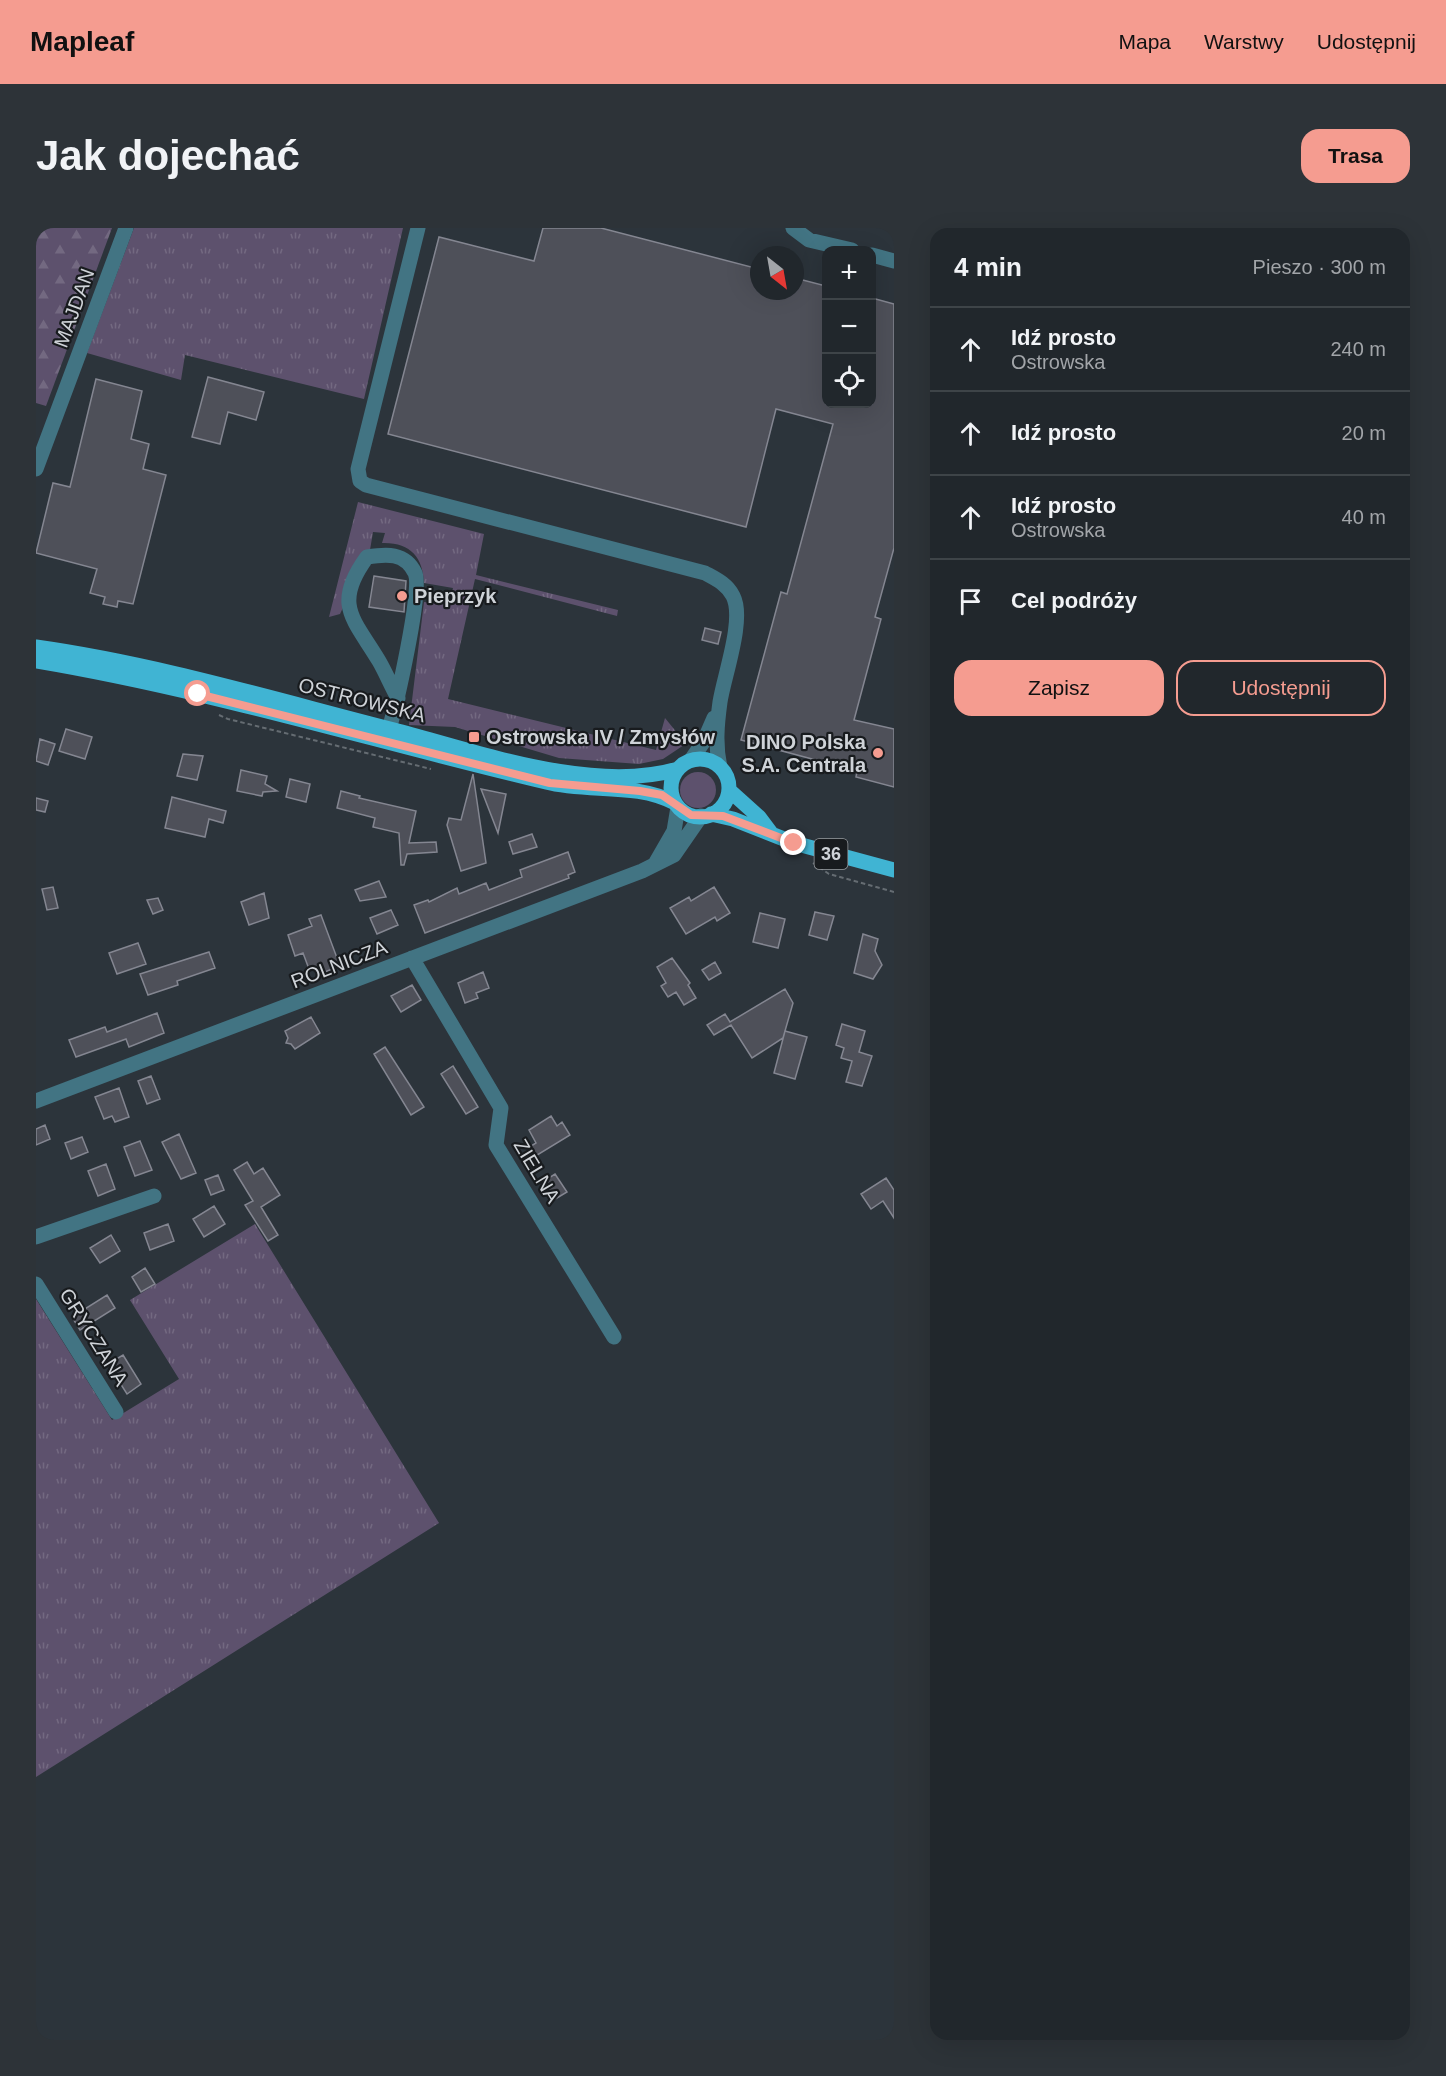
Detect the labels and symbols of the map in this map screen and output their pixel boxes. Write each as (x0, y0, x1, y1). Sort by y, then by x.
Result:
north arrow (750, 246, 804, 300)
street label: MAJDAN (50, 266, 98, 350)
place label: Pieprzyk (414, 585, 497, 607)
marker: Pieprzyk (395, 589, 409, 603)
street label: OSTROWSKA (296, 674, 428, 727)
route start (184, 680, 210, 706)
place label: Ostrowska IV / Zmysłów (486, 726, 715, 748)
marker: Ostrowska IV / Zmysłów (467, 730, 481, 744)
place label: DINO Polska S.A. Centrala (742, 731, 867, 776)
marker: DINO Polska S.A. Centrala (871, 746, 885, 760)
route end (780, 829, 806, 855)
road number: 36 (814, 839, 848, 869)
street label: ROLNICZA (288, 935, 391, 992)
street label: ZIELNA (510, 1135, 565, 1207)
street label: GRYCZANA (55, 1284, 133, 1390)

